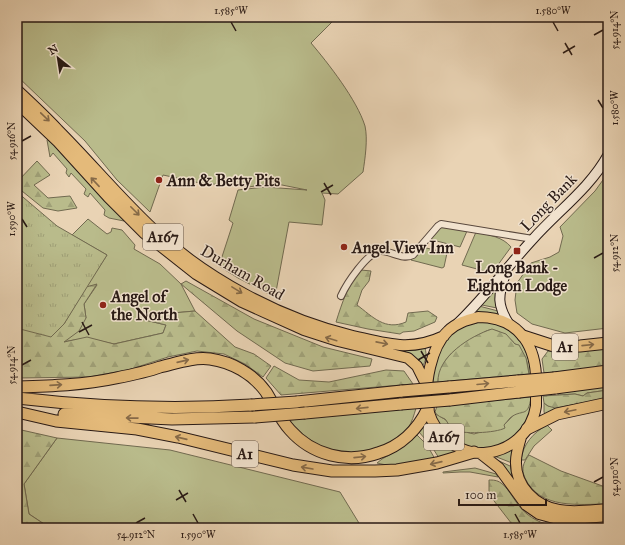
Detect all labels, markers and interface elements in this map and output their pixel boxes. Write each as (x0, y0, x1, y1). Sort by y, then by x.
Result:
text: 1.585°W (214, 5, 248, 17)
text: 1.580°W (536, 5, 571, 17)
text: 54.914°N (609, 10, 621, 50)
north arrow (38, 38, 78, 78)
text: N (46, 41, 61, 58)
text: 1.580°W (609, 90, 621, 125)
one-way arrow (40, 112, 50, 122)
text: 54.916°N (6, 121, 18, 160)
street label: Long Bank (516, 169, 582, 236)
place label: Ann & Betty Pits (166, 171, 280, 191)
marker: Ann & Betty Pits (154, 175, 164, 185)
one-way arrow (90, 177, 99, 187)
text: 1.590°W (6, 201, 18, 236)
one-way arrow (130, 206, 140, 216)
road number: A167 (143, 224, 183, 250)
text: 54.912°N (609, 233, 621, 272)
place label: Angel View Inn (351, 238, 454, 258)
street label: Durham Road (197, 241, 288, 304)
marker: Angel View Inn (339, 242, 349, 252)
marker: Long Bank - Eighton Lodge (512, 246, 522, 256)
place label: Long Bank - Eighton Lodge (467, 258, 567, 296)
one-way arrow (231, 286, 242, 294)
place label: Angel of the North (110, 287, 178, 324)
marker: Angel of the North (98, 300, 108, 310)
road number: A1 (552, 334, 578, 360)
one-way arrow (324, 335, 337, 342)
one-way arrow (375, 339, 388, 347)
one-way arrow (581, 342, 594, 349)
text: 54.914°N (6, 345, 18, 385)
one-way arrow (176, 356, 189, 364)
one-way arrow (476, 380, 489, 387)
one-way arrow (49, 382, 62, 389)
one-way arrow (356, 404, 369, 412)
one-way arrow (564, 407, 577, 415)
one-way arrow (126, 414, 139, 422)
road number: A167 (424, 424, 464, 450)
one-way arrow (175, 433, 188, 441)
road number: A1 (232, 441, 258, 467)
one-way arrow (353, 453, 366, 461)
text: 54.910°N (609, 457, 621, 497)
one-way arrow (430, 459, 443, 467)
one-way arrow (301, 464, 314, 472)
scale bar (459, 481, 546, 507)
text: 100 m (465, 488, 496, 502)
text: 54.912°N (117, 529, 156, 541)
text: 1.590°W (181, 529, 216, 541)
text: 1.585°W (503, 529, 537, 541)

